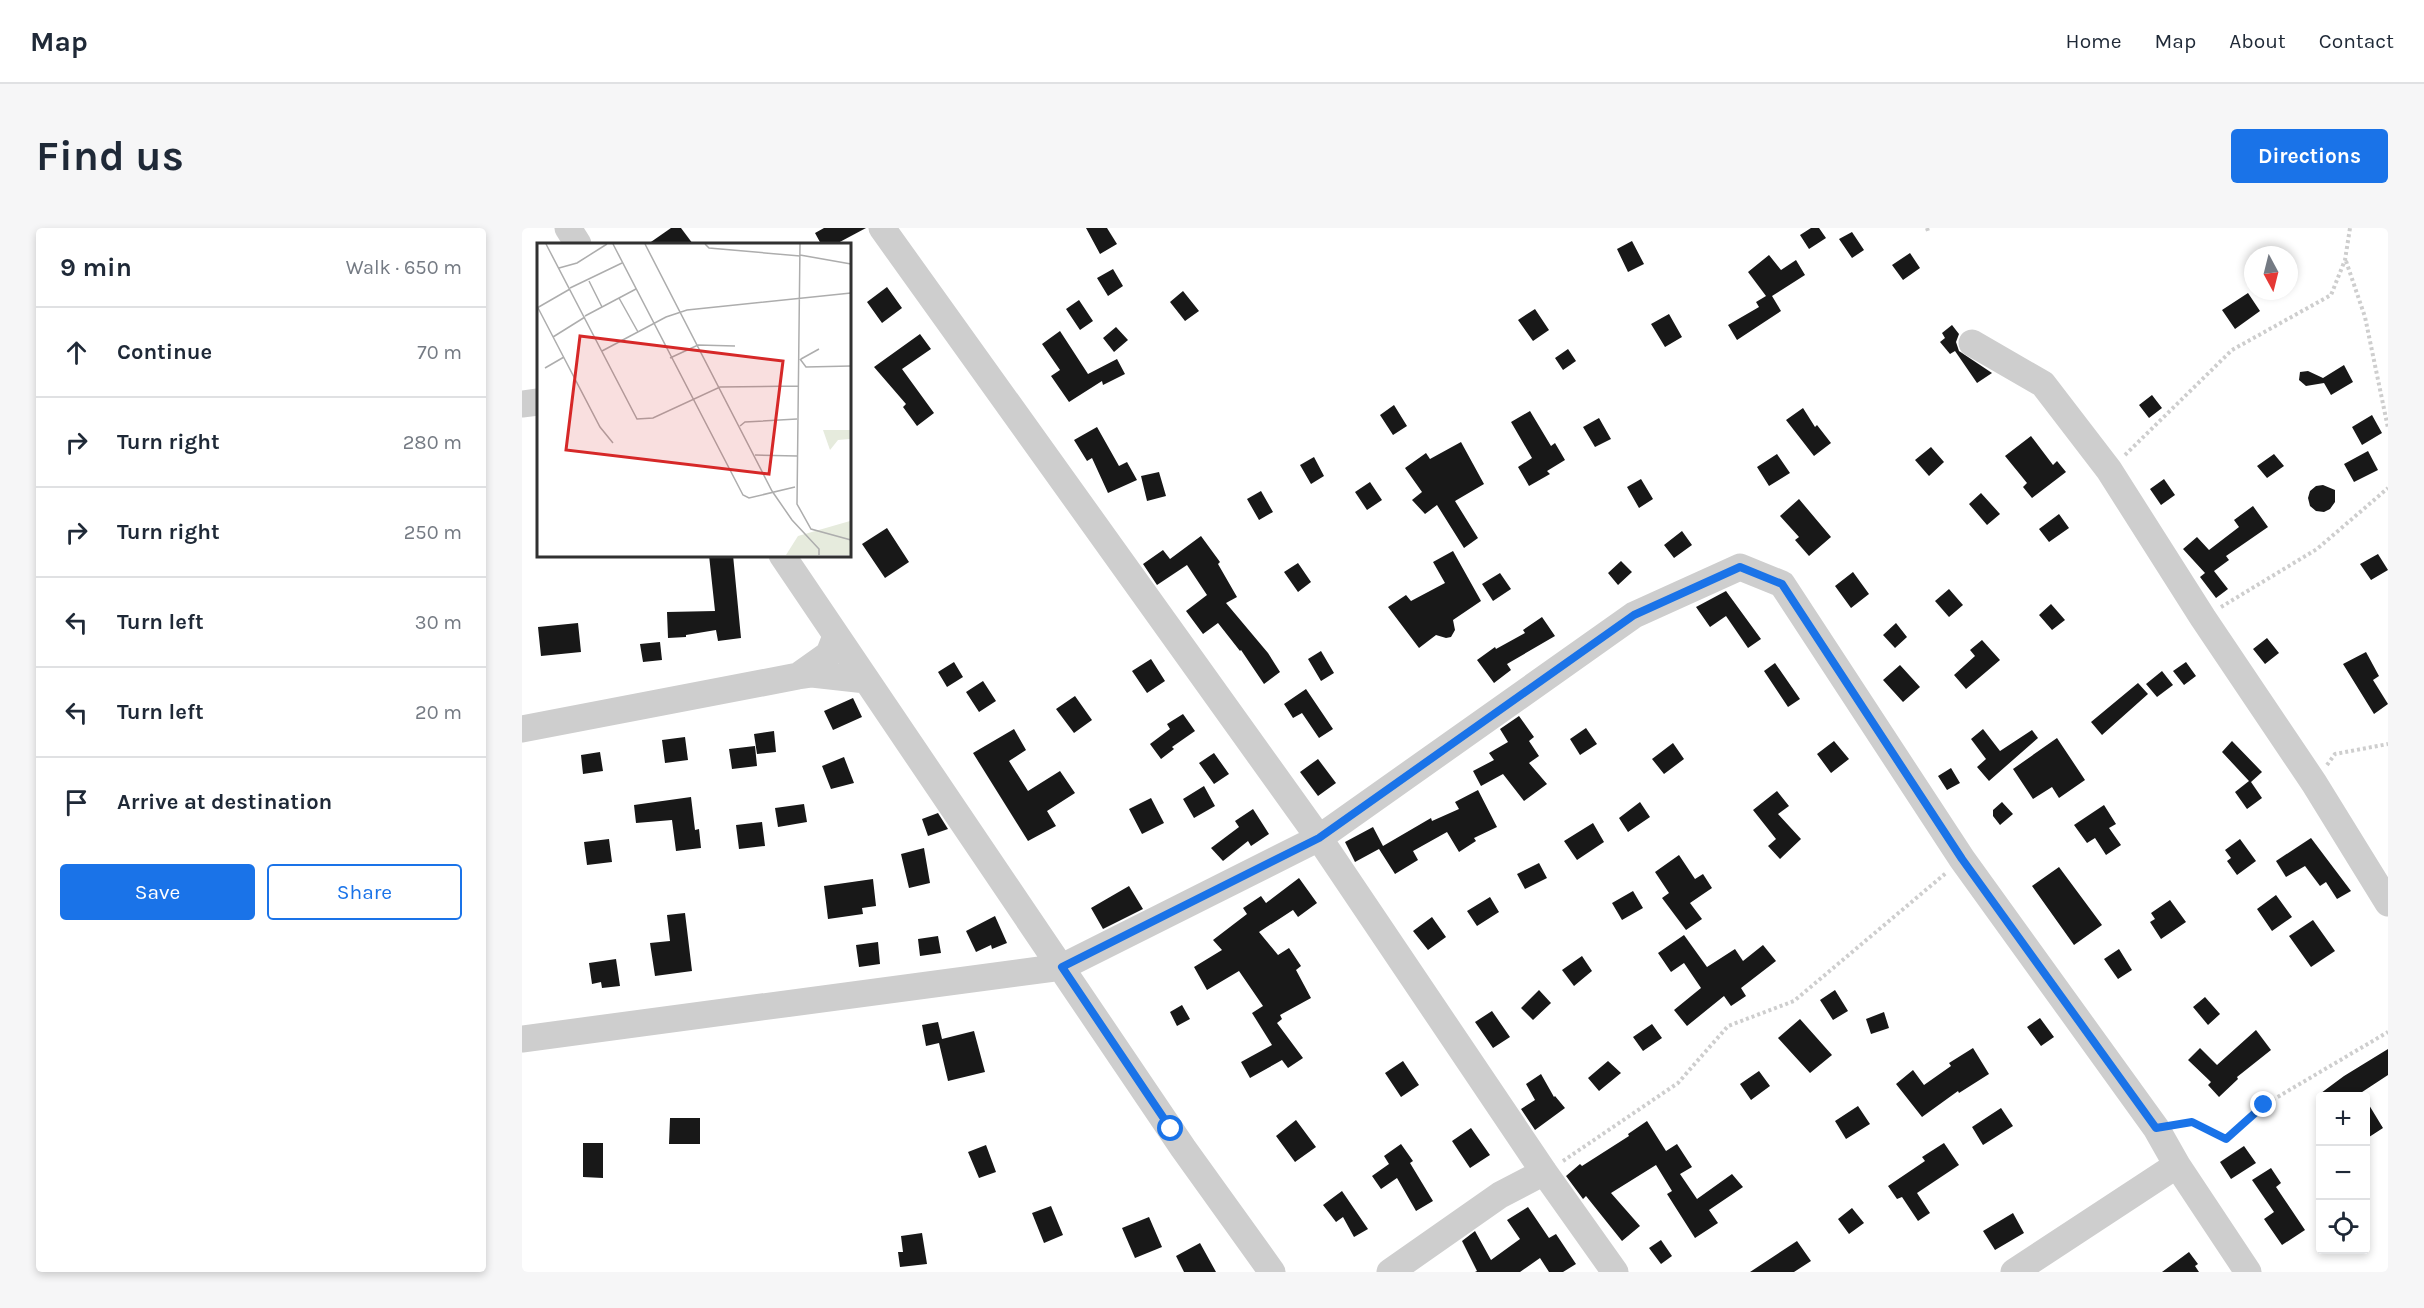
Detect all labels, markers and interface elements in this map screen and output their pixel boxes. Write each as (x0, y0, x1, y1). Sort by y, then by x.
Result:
text: Map (30, 25, 88, 58)
text: Home (2066, 29, 2122, 53)
text: Map (2155, 29, 2196, 53)
text: About (2229, 29, 2286, 53)
text: Contact (2319, 29, 2394, 53)
button: Directions (2231, 129, 2388, 183)
text: Find us (36, 131, 184, 181)
inset map (537, 243, 850, 556)
north arrow (2244, 246, 2298, 300)
text: 9 min (60, 252, 132, 283)
text: Walk · 650 m (346, 256, 462, 279)
icon: ahead (60, 336, 93, 369)
text: Continue (117, 339, 212, 365)
text: 70 m (417, 341, 462, 364)
icon: right (60, 426, 93, 459)
text: Turn right (117, 429, 220, 455)
text: 280 m (403, 431, 462, 454)
icon: right (60, 516, 93, 549)
text: Turn right (117, 519, 220, 545)
text: 250 m (404, 521, 462, 544)
icon: left (60, 606, 93, 639)
text: Turn left (117, 609, 204, 635)
text: 30 m (415, 611, 462, 634)
icon: left (60, 696, 93, 729)
text: Turn left (117, 699, 204, 725)
text: 20 m (415, 701, 462, 724)
icon: arrive (60, 786, 93, 819)
text: Arrive at destination (117, 789, 332, 815)
button: Save (60, 864, 255, 920)
button: Share (267, 864, 462, 920)
route end (2250, 1091, 2276, 1117)
map controls (2316, 1092, 2370, 1254)
button: + (2316, 1092, 2370, 1146)
route start (1157, 1115, 1183, 1141)
button: − (2316, 1146, 2370, 1200)
button: locate (2316, 1200, 2370, 1254)

